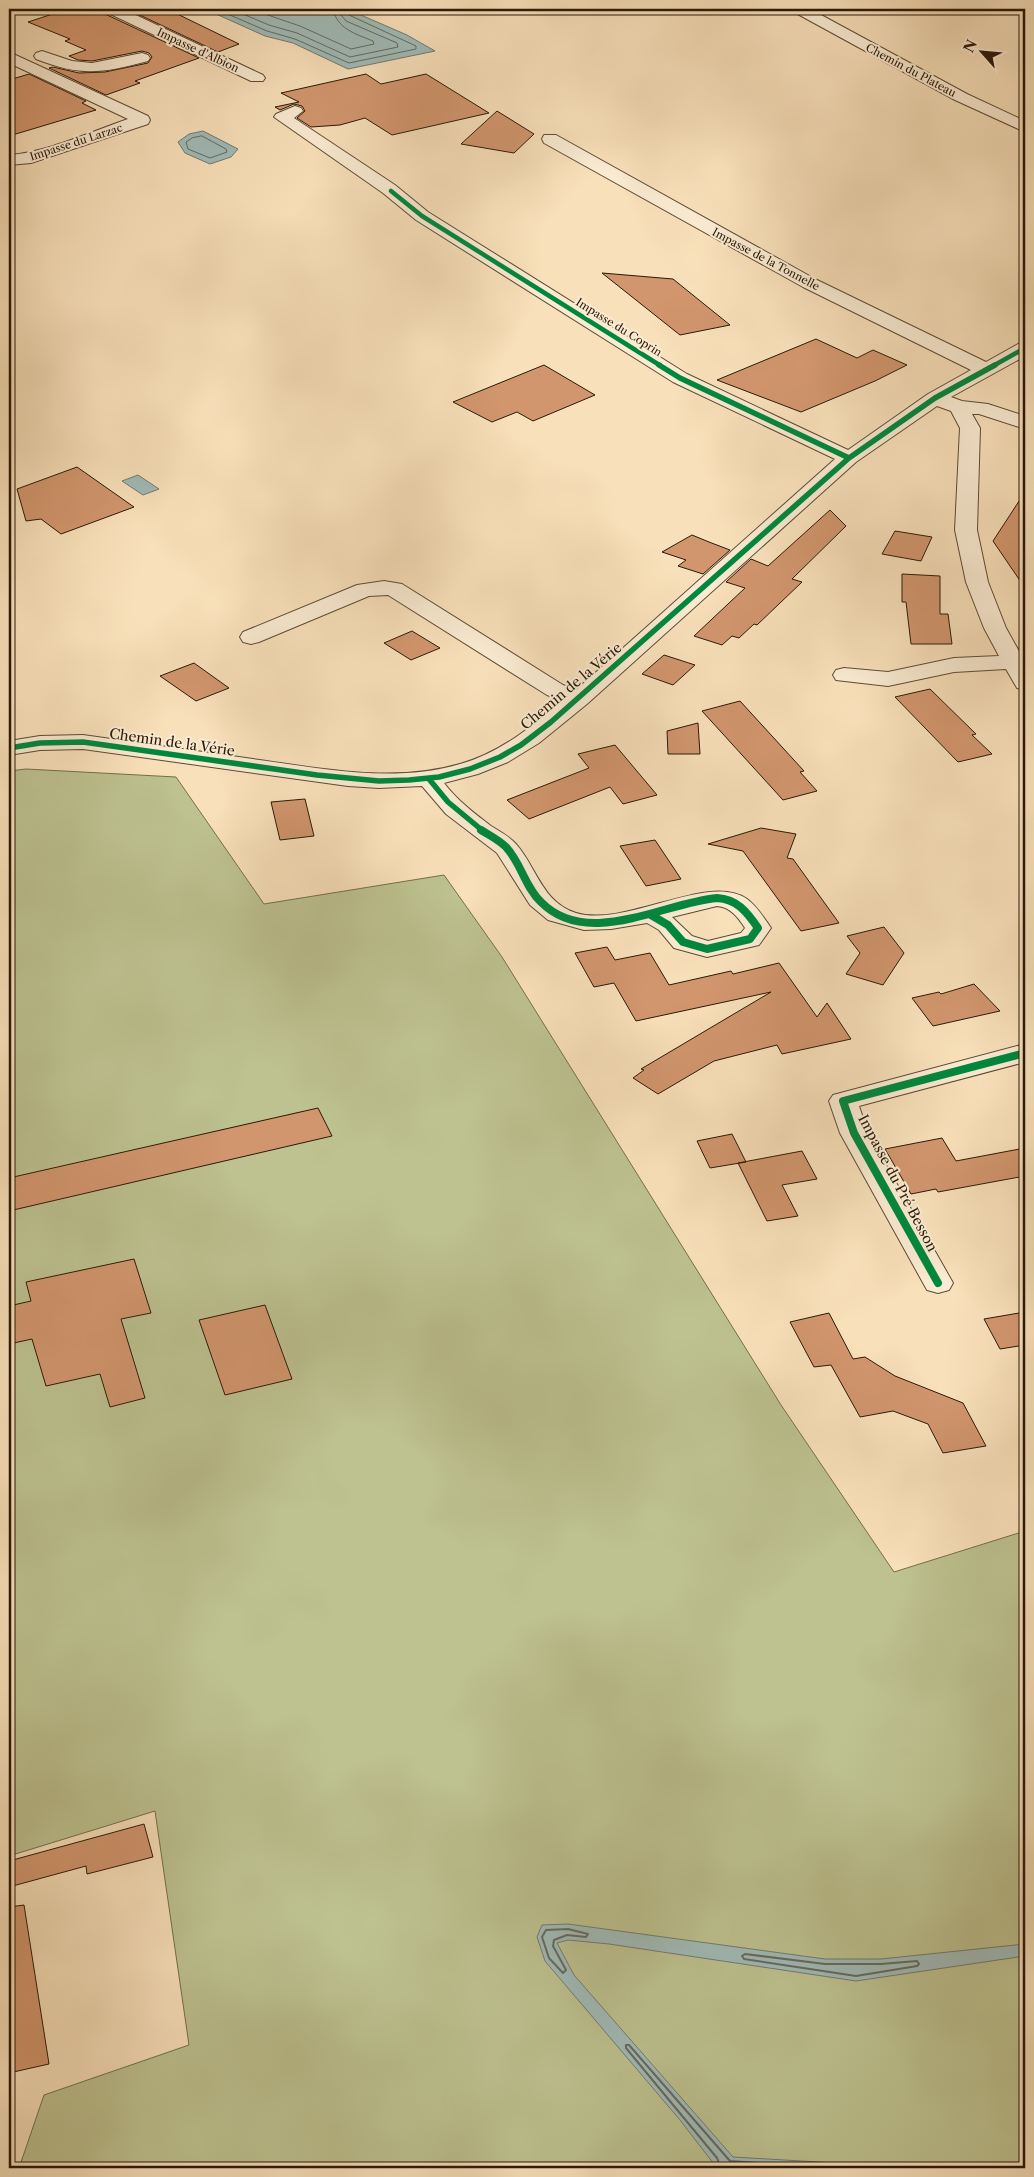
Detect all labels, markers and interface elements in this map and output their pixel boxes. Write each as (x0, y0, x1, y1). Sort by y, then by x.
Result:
street label: Impasse d'Albion (155, 25, 241, 75)
north arrow (956, 28, 1006, 78)
text: N (960, 37, 981, 56)
street label: Chemin du Plateau (863, 40, 959, 100)
street label: Impasse du Larzac (28, 120, 124, 164)
street label: Impasse de la Tonnelle (710, 225, 822, 293)
street label: Impasse du Coprin (573, 295, 665, 359)
street label: Chemin de la Vérie (517, 638, 625, 734)
street label: Chemin de la Vérie (108, 724, 236, 760)
street label: Impasse du Pré Besson (854, 1111, 942, 1255)

